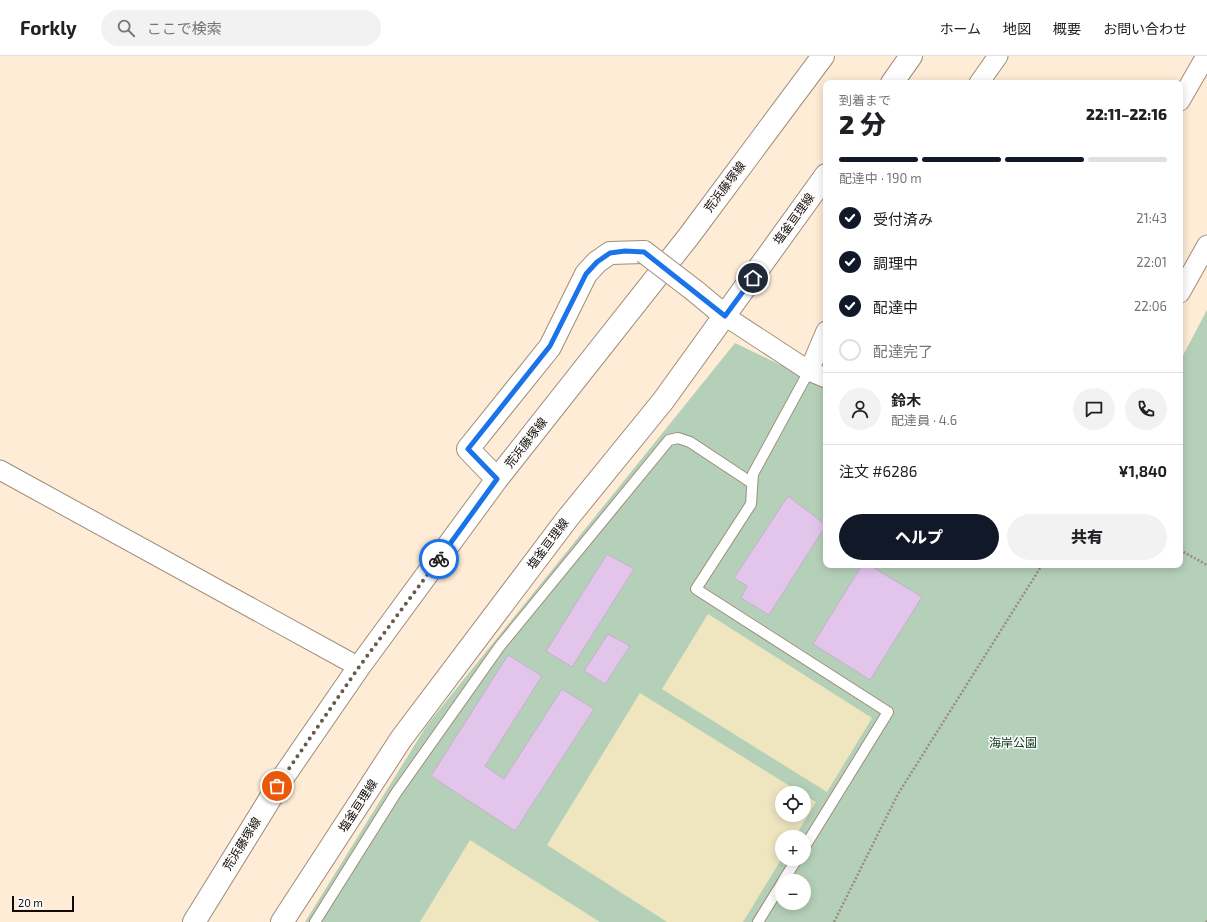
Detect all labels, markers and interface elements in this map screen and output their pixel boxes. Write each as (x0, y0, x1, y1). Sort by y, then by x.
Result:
search box (101, 10, 381, 46)
text: Forkly (20, 16, 77, 39)
icon: search (115, 17, 137, 39)
text: ここで検索 (147, 19, 222, 37)
text: ホーム (939, 20, 981, 37)
text: 地図 (1003, 20, 1031, 37)
text: 概要 (1053, 20, 1081, 37)
text: お問い合わせ (1103, 20, 1187, 37)
text: 到着まで (839, 92, 891, 108)
text: 22:11–22:16 (1086, 105, 1167, 123)
text: 2 分 (839, 108, 886, 139)
street label: 荒浜藤塚線 (701, 158, 748, 215)
text: 配達中 · 190 m (839, 170, 922, 186)
street label: 塩釜亘理線 (770, 190, 816, 247)
icon: check (839, 207, 861, 229)
text: 受付済み (873, 210, 933, 228)
text: 21:43 (1136, 210, 1167, 226)
icon: check (839, 251, 861, 273)
text: 調理中 (873, 254, 918, 272)
text: 22:01 (1136, 254, 1167, 270)
pin (736, 261, 770, 295)
icon: home (742, 267, 764, 289)
icon: check (839, 295, 861, 317)
text: 配達中 (873, 298, 918, 316)
text: 22:06 (1134, 298, 1167, 314)
text: 配達完了 (873, 342, 933, 360)
button: person (839, 388, 881, 430)
button: chat (1073, 388, 1115, 430)
button: phone (1125, 388, 1167, 430)
text: 鈴木 (891, 391, 921, 409)
text: 配達員 · 4.6 (891, 412, 957, 428)
street label: 荒浜藤塚線 (501, 414, 549, 470)
text: 注文 #6286 (839, 462, 917, 480)
text: ¥1,840 (1119, 462, 1167, 480)
button: ヘルプ (839, 514, 999, 560)
button: 共有 (1007, 514, 1167, 560)
street label: 塩釜亘理線 (524, 515, 571, 572)
courier (419, 539, 459, 579)
icon: bike (428, 548, 450, 570)
park label: 海岸公園 (989, 735, 1037, 749)
pin (260, 769, 294, 803)
icon: bag (266, 775, 288, 797)
street label: 塩釜亘理線 (335, 776, 379, 834)
map controls (775, 786, 811, 910)
button: locate (775, 786, 811, 822)
street label: 荒浜藤塚線 (219, 814, 263, 873)
button: + (775, 830, 811, 866)
button: − (775, 874, 811, 910)
scale bar (12, 894, 74, 913)
text: 20 m (18, 896, 43, 909)

